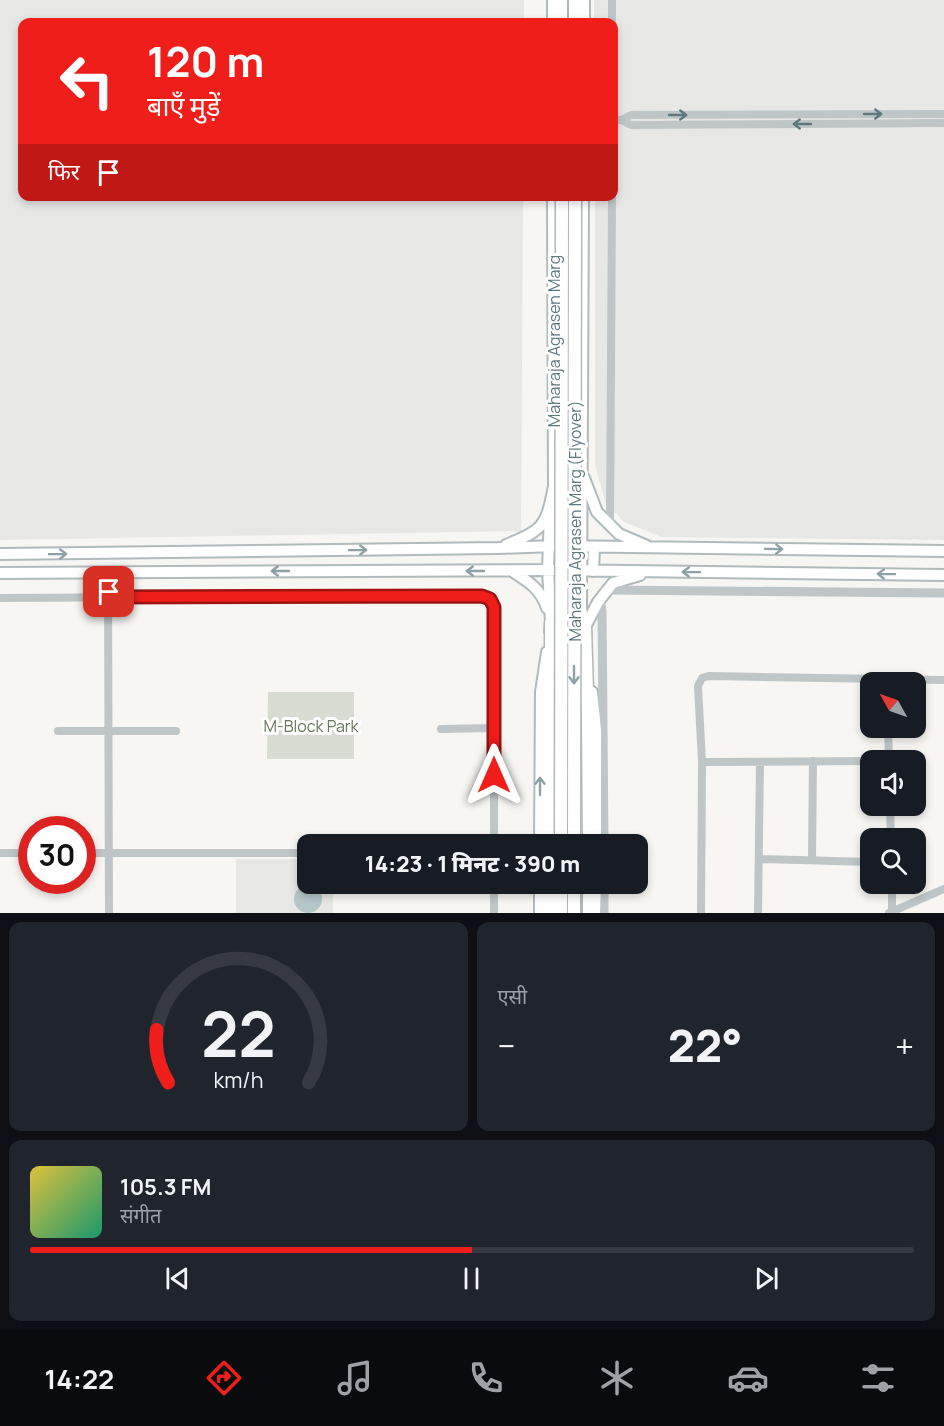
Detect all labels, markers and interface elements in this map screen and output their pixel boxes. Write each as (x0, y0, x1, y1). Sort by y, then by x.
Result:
text: 120 m (147, 32, 264, 90)
icon: left (48, 42, 126, 120)
text: बाएँ मुड़ें (147, 87, 220, 124)
one-way arrow (862, 108, 882, 120)
one-way arrow (667, 109, 687, 121)
one-way arrow (792, 118, 812, 130)
icon: arrive (92, 156, 125, 189)
text: फिर (48, 157, 80, 187)
street label: Maharaja Agrasen Marg (543, 255, 565, 427)
street label: Maharaja Agrasen Marg (Flyover) (564, 400, 586, 642)
one-way arrow (348, 544, 368, 556)
one-way arrow (763, 544, 783, 555)
one-way arrow (48, 548, 68, 559)
one-way arrow (270, 565, 290, 577)
one-way arrow (465, 565, 485, 577)
pin (83, 566, 134, 617)
one-way arrow (681, 566, 701, 578)
one-way arrow (876, 568, 896, 580)
icon: arrive (92, 575, 125, 608)
one-way arrow (568, 664, 580, 684)
north arrow (860, 672, 926, 738)
map controls (860, 672, 926, 894)
park label: M-Block Park (263, 715, 360, 737)
position arrow (462, 743, 526, 807)
button: sound (860, 750, 926, 816)
one-way arrow (534, 777, 546, 797)
speed limit sign: 30 (18, 816, 96, 894)
button: search (860, 828, 926, 894)
text: 14:23 · 1 मिनट · 390 m (365, 849, 580, 879)
text: एसी (498, 983, 527, 1010)
text: 22 (201, 990, 275, 1076)
text: 22° (668, 1014, 742, 1076)
text: − (498, 1023, 515, 1068)
text: + (895, 1023, 914, 1068)
text: km/h (213, 1066, 263, 1095)
text: 105.3 FM (120, 1172, 211, 1202)
text: संगीत (120, 1202, 161, 1229)
icon: previous (161, 1262, 194, 1295)
icon: pause (455, 1262, 488, 1295)
icon: next (750, 1262, 783, 1295)
icon: directions (203, 1357, 245, 1399)
icon: music (334, 1357, 376, 1399)
icon: phone (465, 1357, 507, 1399)
icon: climate (596, 1357, 638, 1399)
icon: car (727, 1357, 769, 1399)
icon: filters (857, 1357, 899, 1399)
text: 14:22 (44, 1360, 114, 1397)

